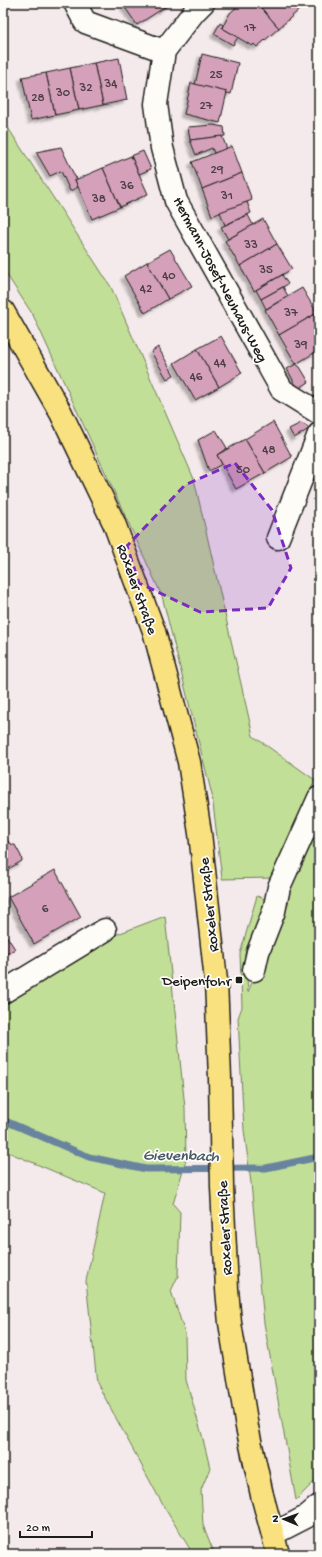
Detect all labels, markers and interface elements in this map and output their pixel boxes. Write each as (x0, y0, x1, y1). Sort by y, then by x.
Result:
house number: 17 (243, 21, 257, 36)
house number: 25 (209, 68, 223, 83)
house number: 34 (104, 77, 117, 92)
house number: 32 (78, 81, 93, 96)
house number: 30 (55, 86, 71, 101)
house number: 28 (31, 91, 45, 106)
house number: 27 (199, 99, 214, 114)
house number: 29 (211, 163, 224, 178)
house number: 36 (119, 179, 134, 194)
house number: 31 (220, 189, 233, 204)
house number: 38 (91, 192, 106, 207)
street label: Hermann-Josef-Neuhaus-Weg (168, 194, 271, 366)
house number: 33 (243, 238, 258, 253)
house number: 35 (258, 263, 273, 278)
house number: 40 (162, 269, 176, 284)
house number: 42 (140, 282, 153, 297)
house number: 37 (283, 306, 299, 321)
house number: 39 (293, 338, 308, 353)
house number: 44 (214, 356, 226, 371)
house number: 46 (190, 370, 203, 385)
house number: 48 (262, 443, 276, 458)
house number: 50 (236, 463, 251, 478)
street label: Roxeler Straße (111, 542, 161, 638)
street label: Roxeler Straße (196, 856, 224, 953)
house number: 6 (42, 902, 49, 917)
place label: Deipenfohr (161, 973, 233, 991)
marker: Deipenfohr (234, 975, 244, 985)
water label: Gievenbach (143, 1147, 220, 1168)
street label: Roxeler Straße (215, 1180, 237, 1276)
north arrow (264, 1499, 304, 1539)
scale bar (20, 1513, 92, 1539)
text: N (270, 1515, 282, 1523)
text: 20 m (26, 1522, 51, 1536)

